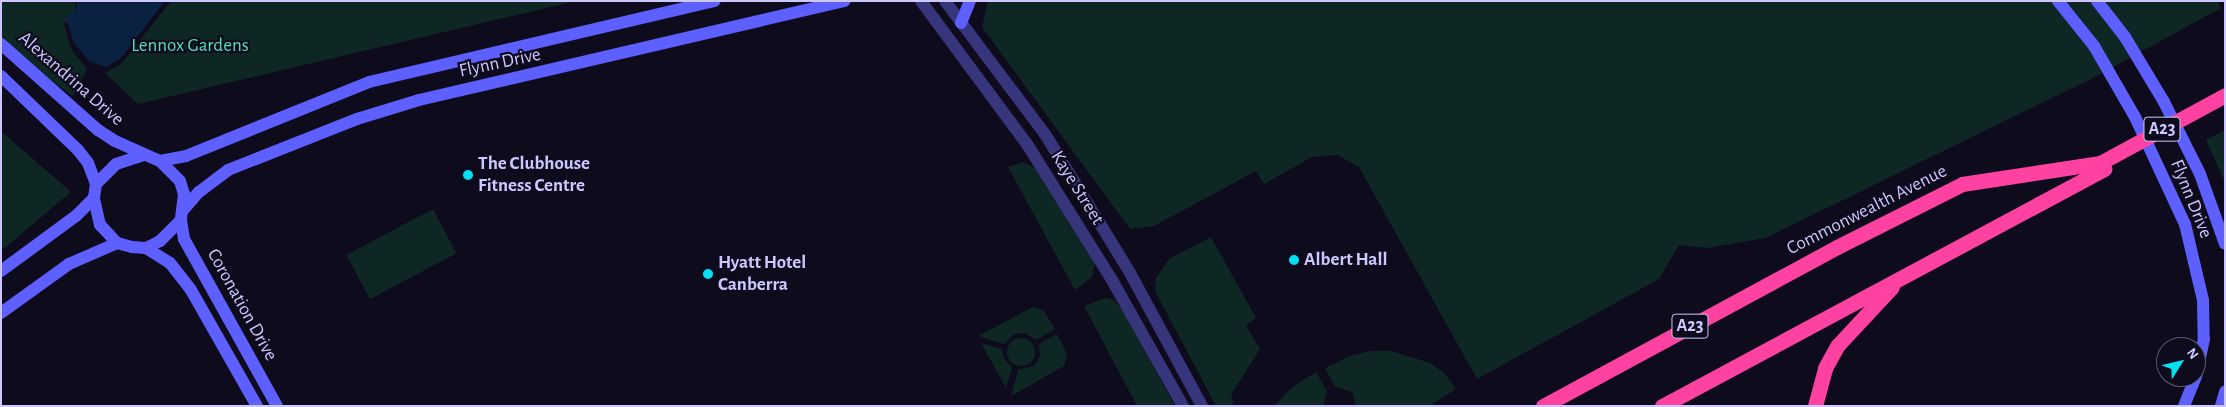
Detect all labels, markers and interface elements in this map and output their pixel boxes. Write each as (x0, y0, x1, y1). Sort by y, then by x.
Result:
street label: Alexandrina Drive (14, 27, 128, 131)
park label: Lennox Gardens (131, 35, 249, 57)
street label: Flynn Drive (457, 43, 543, 83)
road number: A23 (2143, 114, 2181, 144)
street label: Kaye Street (1045, 147, 1109, 229)
place label: The Clubhouse Fitness Centre (478, 153, 590, 197)
street label: Flynn Drive (2165, 156, 2217, 242)
street label: Commonwealth Avenue (1783, 160, 1951, 260)
marker: The Clubhouse Fitness Centre (462, 169, 474, 181)
street label: Coronation Drive (202, 245, 282, 365)
place label: Albert Hall (1304, 249, 1388, 271)
place label: Hyatt Hotel Canberra (718, 252, 806, 296)
marker: Albert Hall (1288, 254, 1300, 266)
marker: Hyatt Hotel Canberra (702, 268, 714, 280)
road number: A23 (1671, 310, 1709, 342)
north arrow (2156, 337, 2206, 387)
text: N (2184, 346, 2201, 362)

